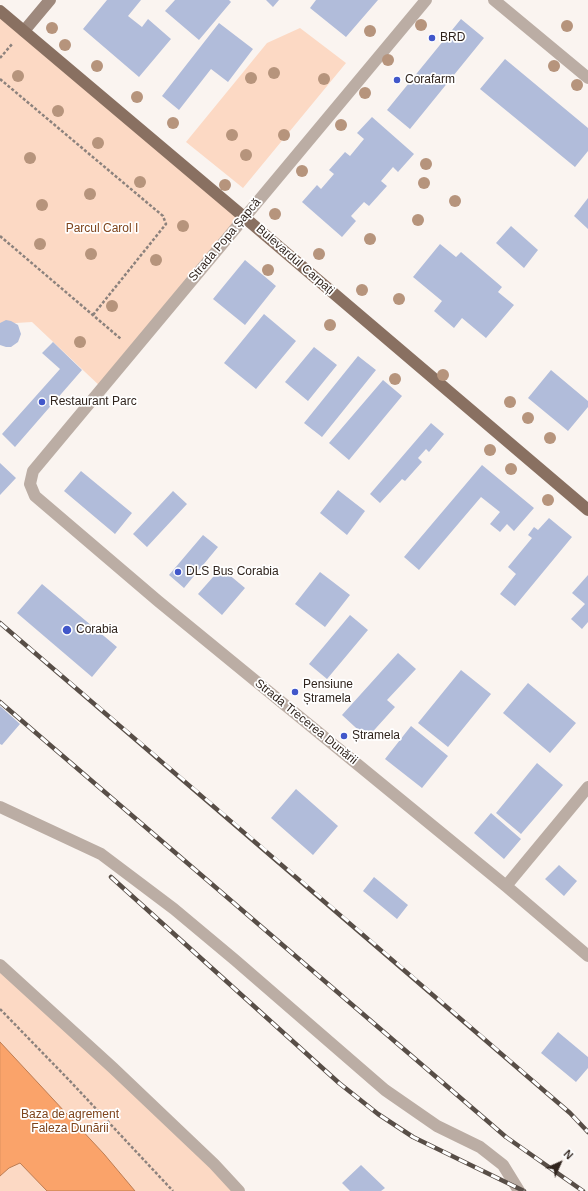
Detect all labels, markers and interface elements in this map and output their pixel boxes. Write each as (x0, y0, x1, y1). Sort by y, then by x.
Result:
place label: BRD (440, 31, 465, 45)
marker: BRD (427, 33, 437, 43)
place label: Corafarm (405, 73, 455, 87)
marker: Corafarm (392, 75, 402, 85)
street label: Strada Popa Șapcă (186, 196, 264, 284)
park label: Parcul Carol I (66, 222, 138, 236)
street label: Bulevardul Carpați (253, 222, 337, 298)
place label: Restaurant Parc (50, 395, 137, 409)
marker: Restaurant Parc (37, 397, 47, 407)
place label: DLS Bus Corabia (186, 565, 279, 579)
marker: DLS Bus Corabia (173, 567, 183, 577)
place label: Corabia (76, 623, 118, 637)
marker: Corabia (61, 624, 73, 636)
street label: Strada Trecerea Dunării (252, 676, 360, 768)
place label: Pensiune Ștramela (303, 678, 353, 706)
marker: Pensiune Ștramela (290, 687, 300, 697)
place label: Ștramela (352, 729, 400, 743)
marker: Ștramela (339, 731, 349, 741)
park label: Baza de agrement Faleza Dunării (21, 1108, 119, 1136)
north arrow (540, 1143, 580, 1183)
text: N (561, 1147, 576, 1162)

